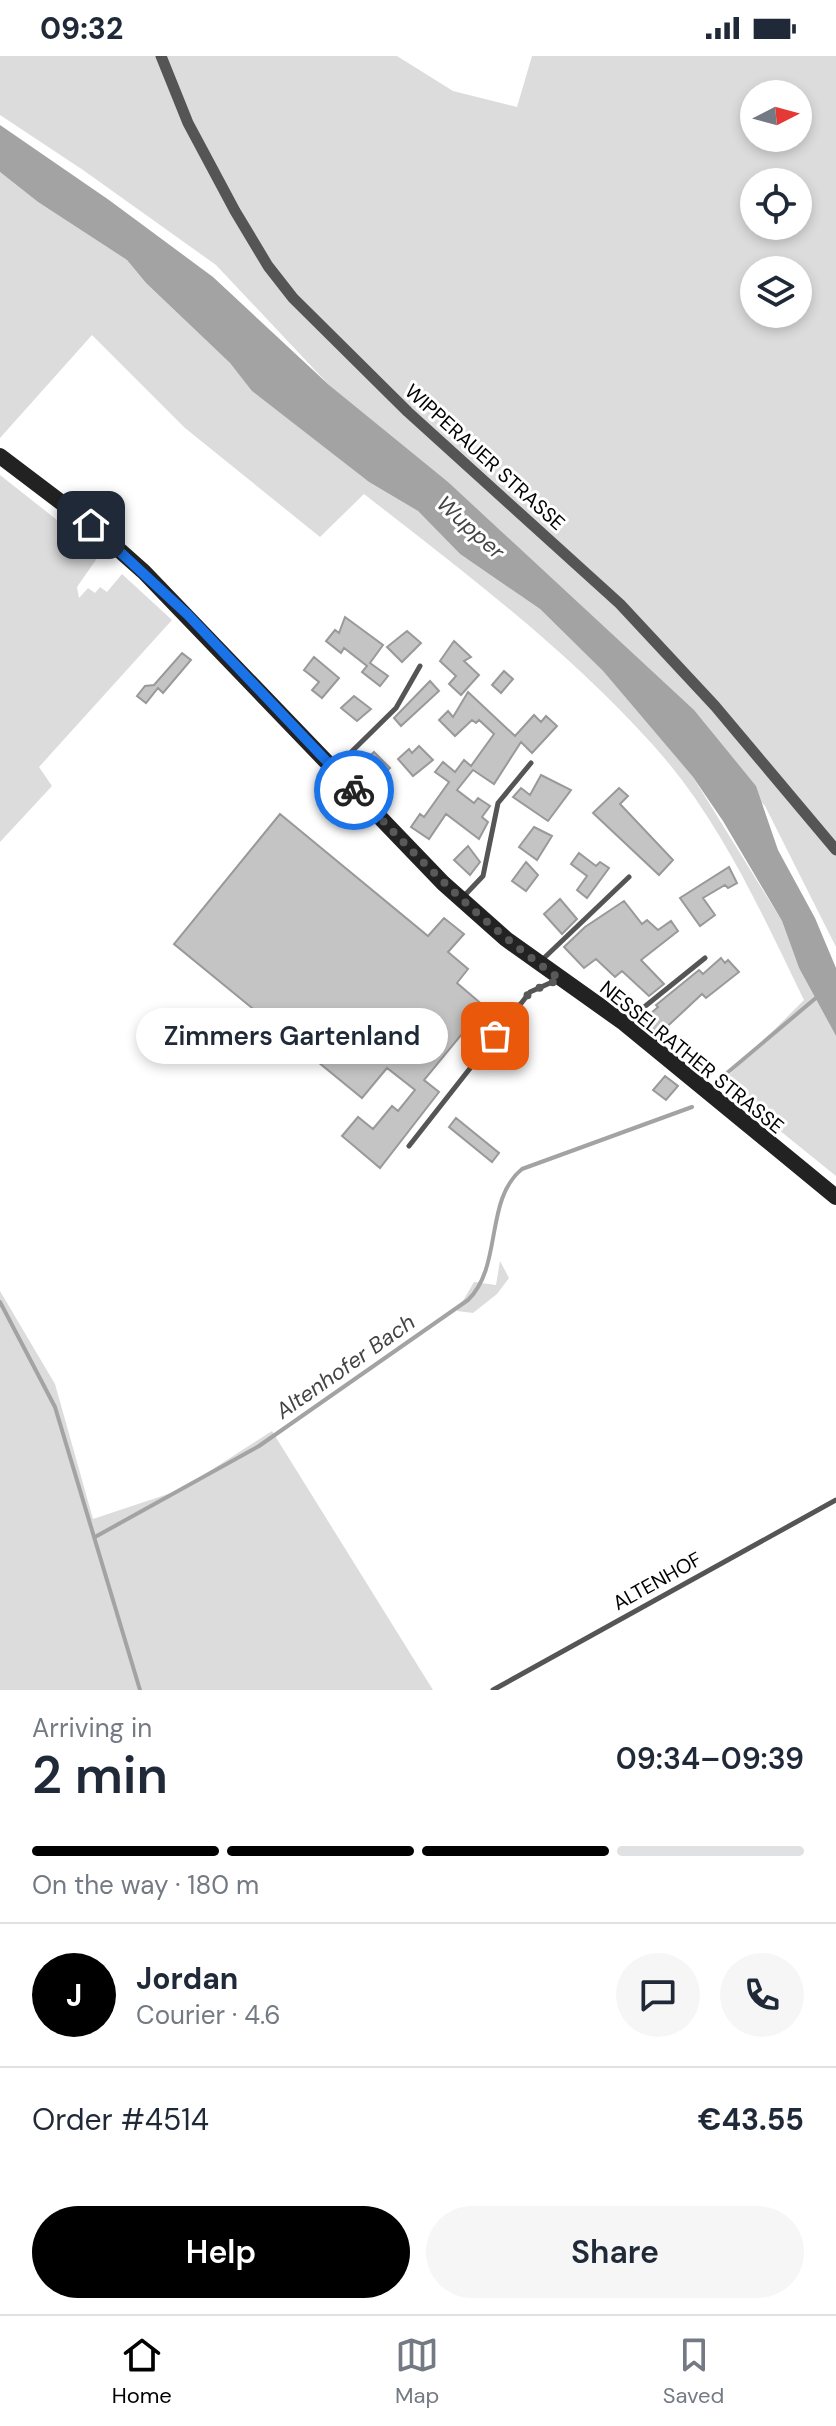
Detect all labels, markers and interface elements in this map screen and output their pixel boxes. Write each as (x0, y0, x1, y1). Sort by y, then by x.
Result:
text: 09:32 (40, 9, 123, 48)
north arrow (740, 80, 812, 152)
map controls (740, 80, 812, 328)
button: locate (740, 168, 812, 240)
button: layers (740, 256, 812, 328)
street label: WIPPERAUER STRASSE (399, 378, 571, 536)
water label: Wupper (431, 489, 511, 566)
pin (57, 491, 125, 559)
icon: home (69, 503, 113, 547)
courier (314, 750, 394, 830)
icon: bike (332, 768, 376, 812)
street label: NESSELRATHER STRASSE (595, 975, 789, 1139)
pin (461, 1002, 529, 1070)
callout: Zimmers Gartenland (135, 1008, 447, 1064)
icon: bag (473, 1014, 517, 1058)
text: Zimmers Gartenland (164, 1019, 420, 1053)
water label: Altenhofer Bach (269, 1308, 421, 1426)
street label: ALTENHOF (608, 1546, 706, 1616)
text: Arriving in (32, 1711, 152, 1745)
text: 09:34–09:39 (616, 1739, 804, 1778)
text: 2 min (32, 1741, 168, 1809)
text: On the way · 180 m (32, 1868, 259, 1902)
button: chat (616, 1953, 700, 2037)
button: phone (720, 1953, 804, 2037)
text: Jordan (136, 1959, 238, 1998)
text: J (66, 1976, 82, 2015)
text: Courier · 4.6 (136, 1998, 281, 2032)
text: Order #4514 (32, 2100, 209, 2139)
text: €43.55 (698, 2100, 804, 2139)
button: Help (32, 2206, 410, 2298)
button: Share (426, 2206, 804, 2298)
tab: Home (112, 2333, 172, 2410)
tab: Map (395, 2333, 439, 2410)
tab: Saved (663, 2333, 724, 2410)

